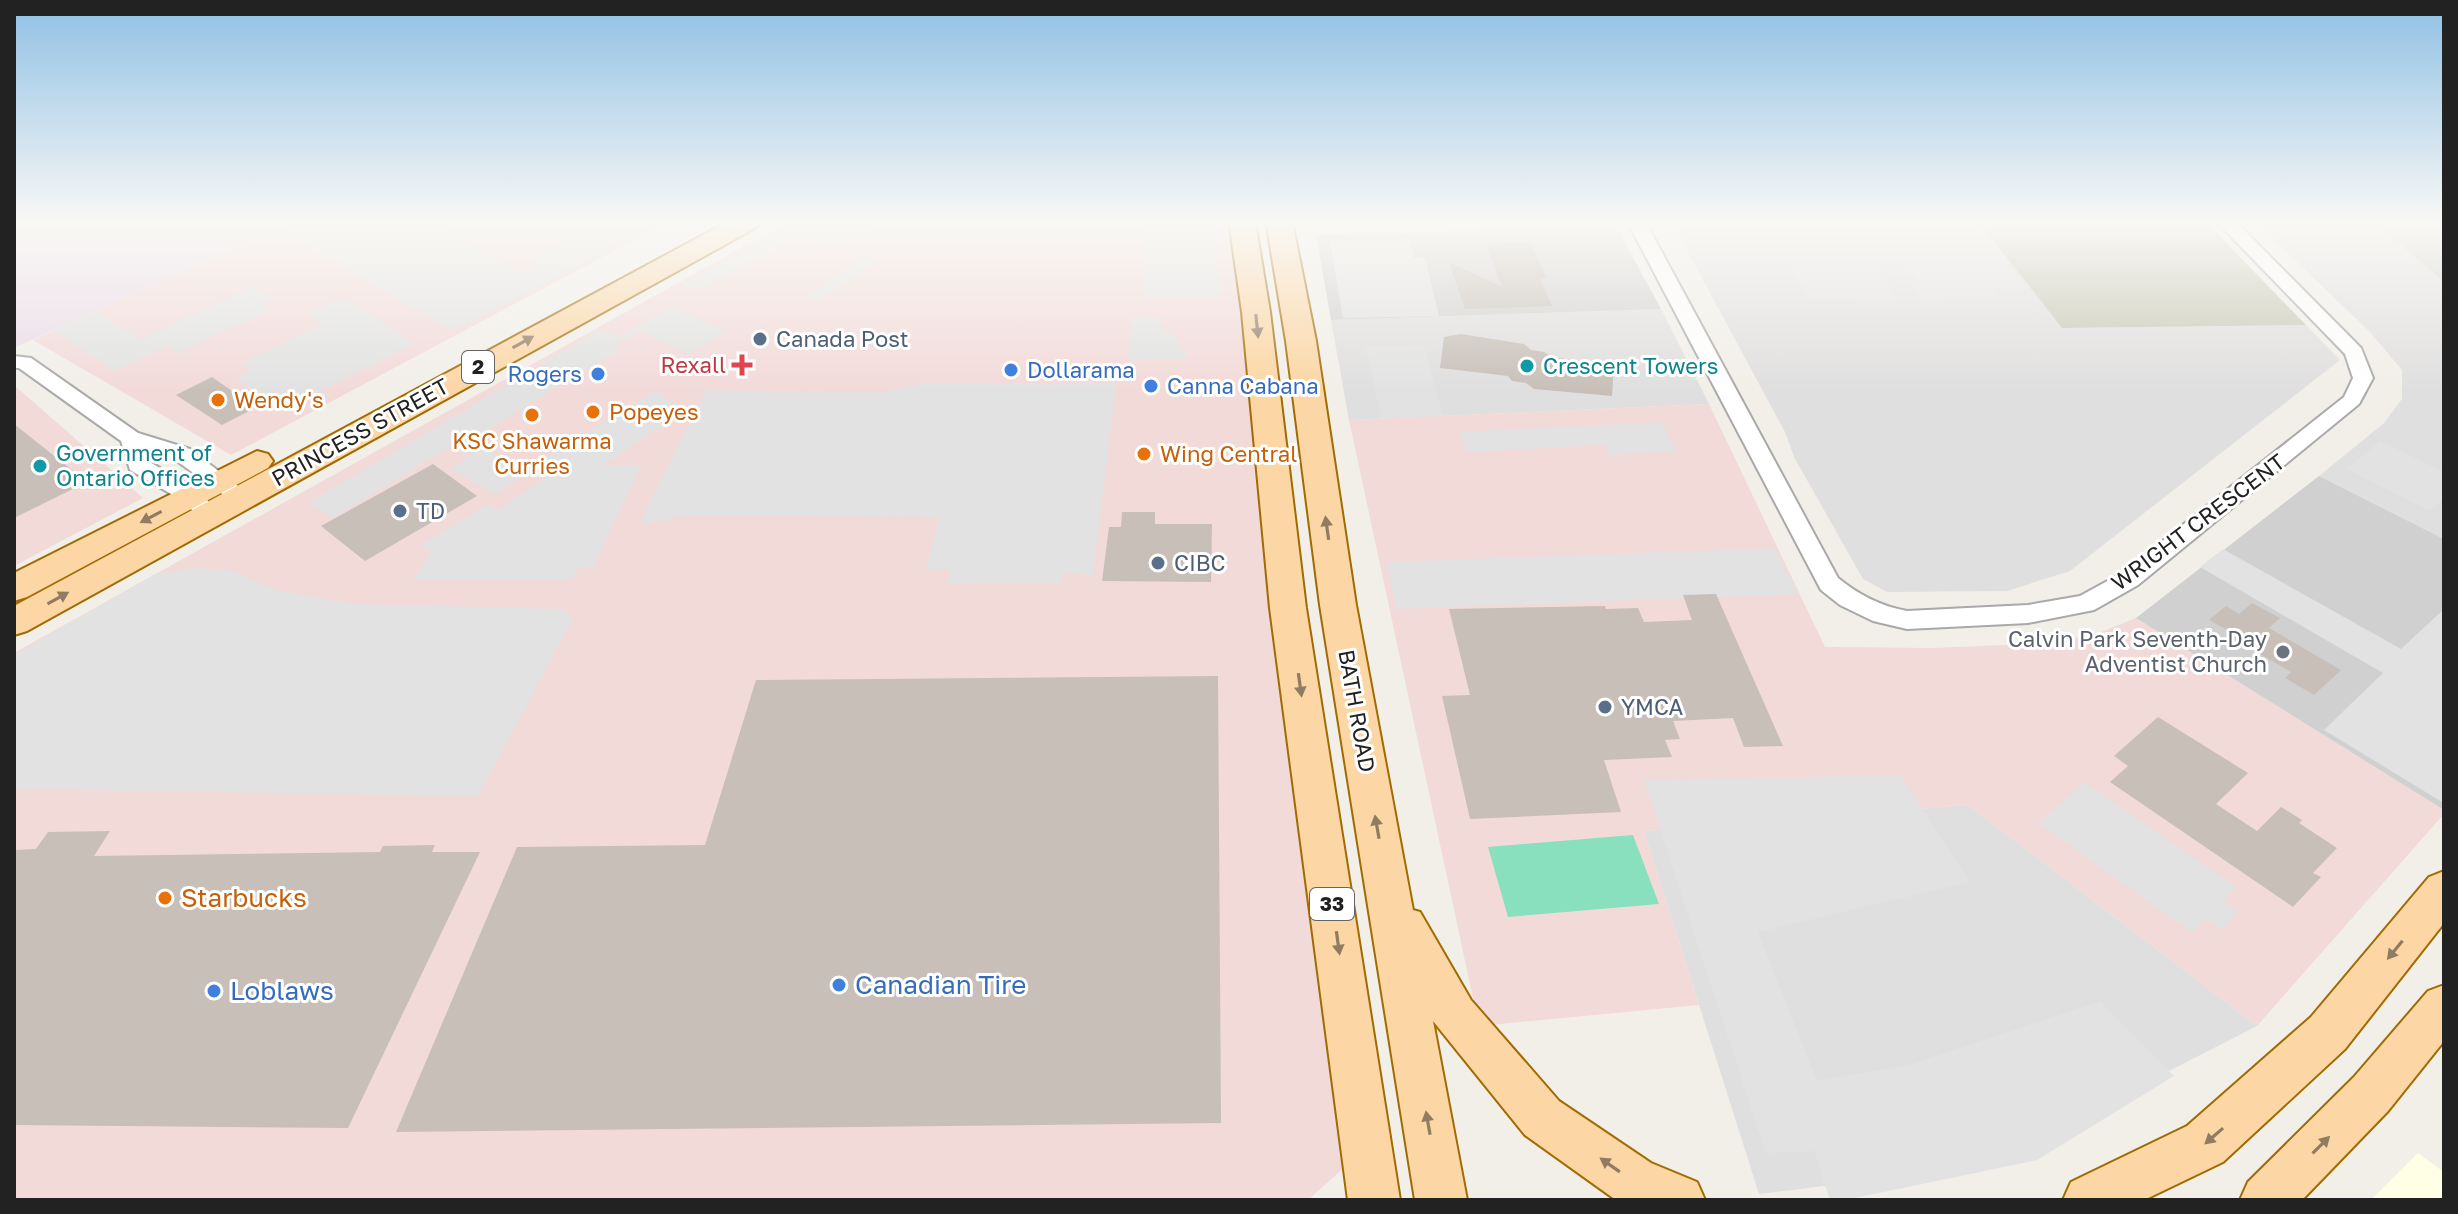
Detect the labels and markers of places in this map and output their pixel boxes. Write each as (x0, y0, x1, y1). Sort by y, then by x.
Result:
place label: Canada Post (776, 325, 909, 352)
marker: Canada Post (751, 330, 769, 348)
place label: Rexall (661, 351, 726, 378)
place label: Crescent Towers (1543, 352, 1718, 379)
marker: Rexall (733, 356, 751, 374)
place label: Dollarama (1027, 356, 1135, 383)
marker: Crescent Towers (1518, 357, 1536, 375)
place label: Rogers (508, 360, 582, 387)
marker: Dollarama (1002, 361, 1020, 379)
marker: Rogers (589, 365, 607, 383)
place label: Canna Cabana (1167, 372, 1319, 399)
marker: Canna Cabana (1142, 377, 1160, 395)
place label: Wendy's (234, 386, 324, 413)
marker: Wendy's (209, 391, 227, 409)
place label: Popeyes (609, 398, 699, 425)
marker: Popeyes (584, 403, 602, 421)
marker: KSC Shawarma Curries (523, 406, 541, 424)
place label: KSC Shawarma Curries (452, 427, 612, 479)
place label: Government of Ontario Offices (56, 439, 215, 491)
place label: Wing Central (1160, 440, 1297, 467)
marker: Wing Central (1135, 445, 1153, 463)
marker: Government of Ontario Offices (31, 457, 49, 475)
place label: TD (416, 497, 445, 524)
marker: TD (391, 502, 409, 520)
place label: CIBC (1174, 549, 1225, 576)
marker: CIBC (1149, 554, 1167, 572)
place label: Calvin Park Seventh-Day Adventist Church (2008, 625, 2267, 677)
marker: Calvin Park Seventh-Day Adventist Church (2274, 643, 2292, 661)
place label: YMCA (1621, 693, 1684, 720)
marker: YMCA (1596, 698, 1614, 716)
place label: Starbucks (181, 882, 307, 913)
marker: Starbucks (156, 889, 174, 907)
place label: Canadian Tire (855, 969, 1026, 1000)
place label: Loblaws (230, 975, 334, 1006)
marker: Canadian Tire (830, 976, 848, 994)
marker: Loblaws (205, 982, 223, 1000)

